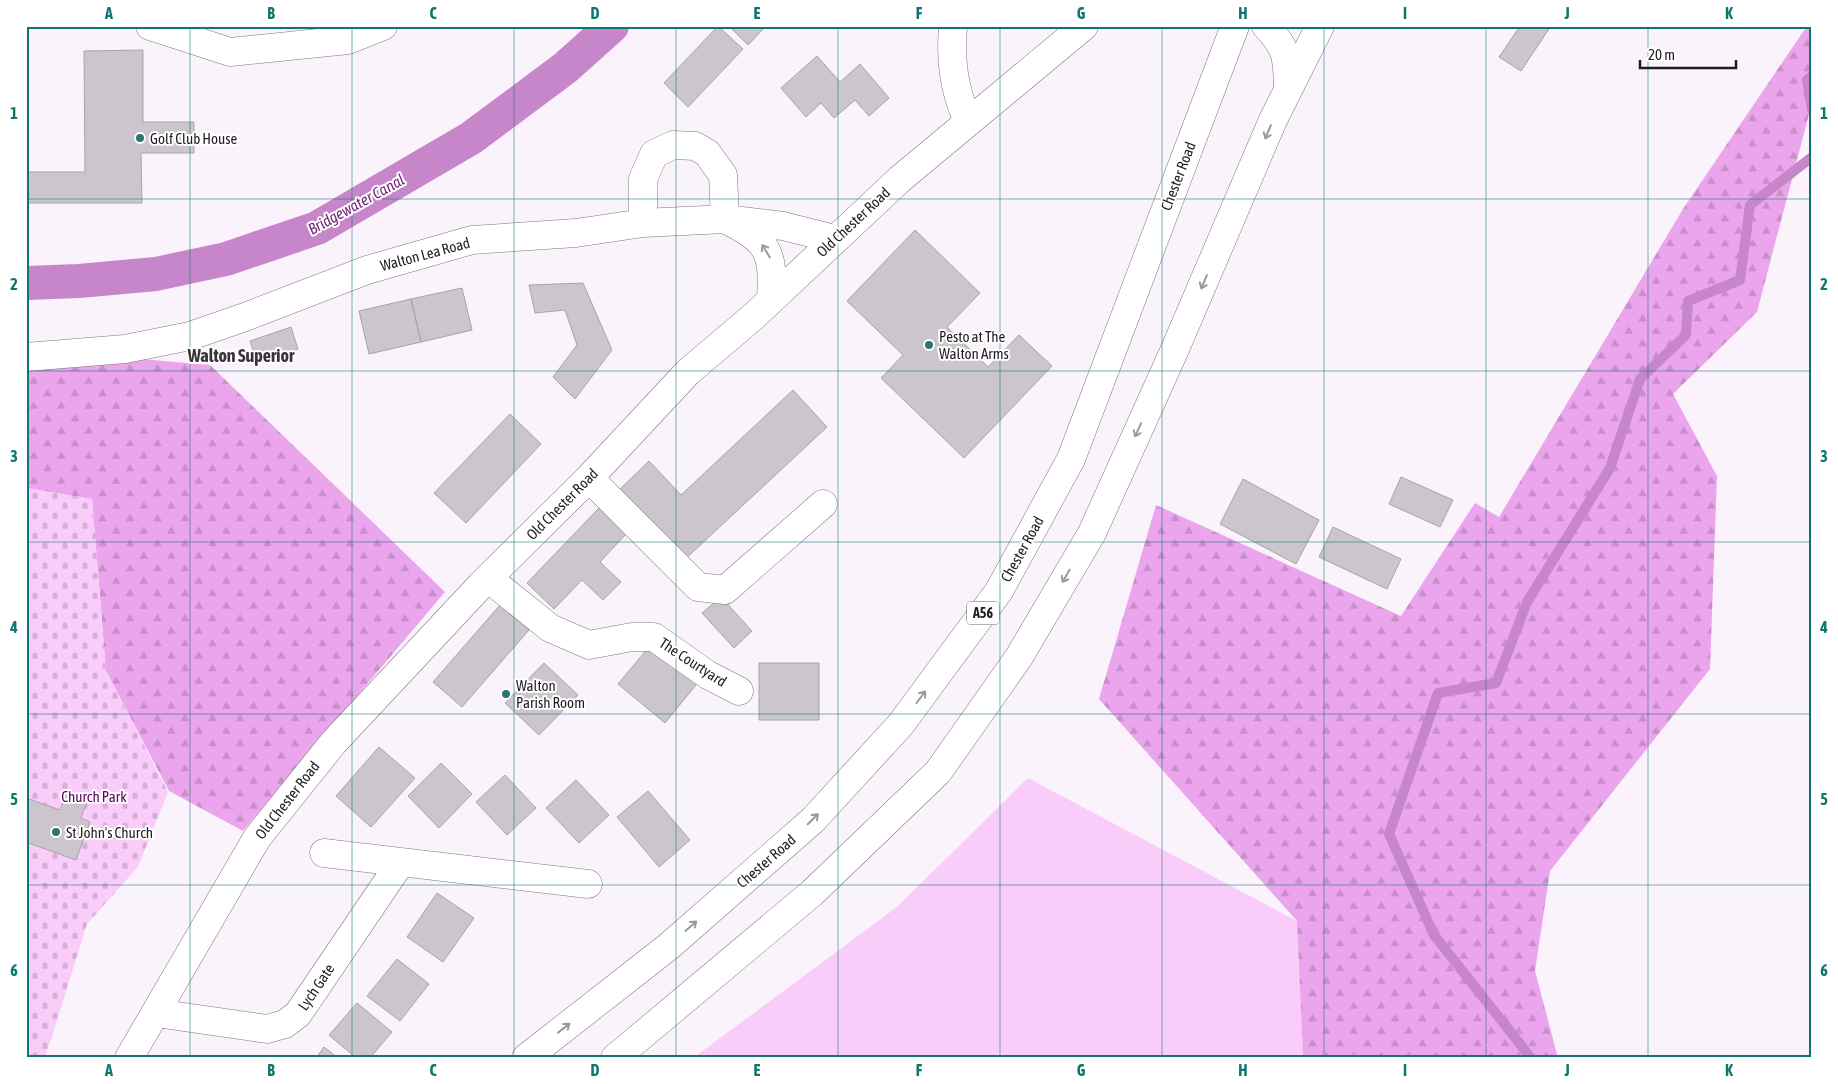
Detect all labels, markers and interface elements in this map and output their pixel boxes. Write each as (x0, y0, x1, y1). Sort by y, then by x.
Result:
text: A (104, 4, 113, 22)
text: B (267, 4, 275, 22)
text: C (429, 4, 437, 22)
text: D (591, 4, 600, 22)
text: E (754, 4, 761, 22)
text: F (916, 4, 923, 22)
text: G (1077, 4, 1086, 22)
text: H (1238, 4, 1248, 22)
text: I (1403, 4, 1407, 22)
text: J (1563, 4, 1570, 22)
text: K (1725, 4, 1733, 22)
scale bar (1640, 38, 1737, 70)
text: 20 m (1648, 46, 1675, 63)
text: 1 (10, 104, 18, 122)
text: 1 (1820, 104, 1828, 122)
one-way arrow (1263, 124, 1272, 139)
place label: Golf Club House (150, 130, 238, 147)
marker: Golf Club House (134, 132, 146, 144)
street label: Chester Road (1157, 139, 1199, 213)
water label: Bridgewater Canal (305, 170, 408, 239)
street label: Old Chester Road (813, 184, 893, 260)
street label: Walton Lea Road (378, 234, 472, 274)
one-way arrow (760, 245, 770, 259)
one-way arrow (1199, 274, 1208, 289)
text: 2 (10, 275, 18, 293)
text: 2 (1820, 275, 1828, 293)
place label: Pesto at The Walton Arms (939, 328, 1009, 362)
marker: Pesto at The Walton Arms (923, 339, 935, 351)
district label: Walton Superior (187, 345, 295, 366)
one-way arrow (1133, 422, 1143, 437)
text: 3 (10, 447, 18, 465)
text: 3 (1820, 447, 1828, 465)
street label: Old Chester Road (523, 465, 601, 543)
street label: Chester Road (997, 513, 1047, 585)
one-way arrow (1061, 568, 1071, 583)
road number: A56 (967, 602, 999, 624)
text: 4 (9, 618, 18, 636)
text: 4 (1819, 618, 1828, 636)
street label: The Courtyard (656, 634, 730, 690)
place label: Walton Parish Room (516, 677, 585, 711)
marker: Walton Parish Room (500, 688, 512, 700)
one-way arrow (915, 691, 926, 704)
street label: Old Chester Road (251, 758, 323, 842)
park label: Church Park (61, 788, 127, 805)
text: 5 (10, 790, 18, 808)
text: 5 (1820, 790, 1828, 808)
one-way arrow (807, 813, 819, 825)
place label: St John's Church (66, 824, 153, 841)
marker: St John's Church (50, 826, 62, 838)
street label: Chester Road (733, 831, 799, 891)
one-way arrow (685, 920, 698, 932)
street label: Lych Gate (294, 960, 338, 1013)
text: 6 (10, 961, 18, 979)
text: 6 (1820, 961, 1828, 979)
one-way arrow (558, 1022, 571, 1033)
text: A (104, 1061, 113, 1079)
text: B (267, 1061, 275, 1079)
text: C (429, 1061, 437, 1079)
text: D (591, 1061, 600, 1079)
text: E (754, 1061, 761, 1079)
text: F (916, 1061, 923, 1079)
text: G (1077, 1061, 1086, 1079)
text: H (1238, 1061, 1248, 1079)
text: I (1403, 1061, 1407, 1079)
text: J (1563, 1061, 1570, 1079)
text: K (1725, 1061, 1733, 1079)

